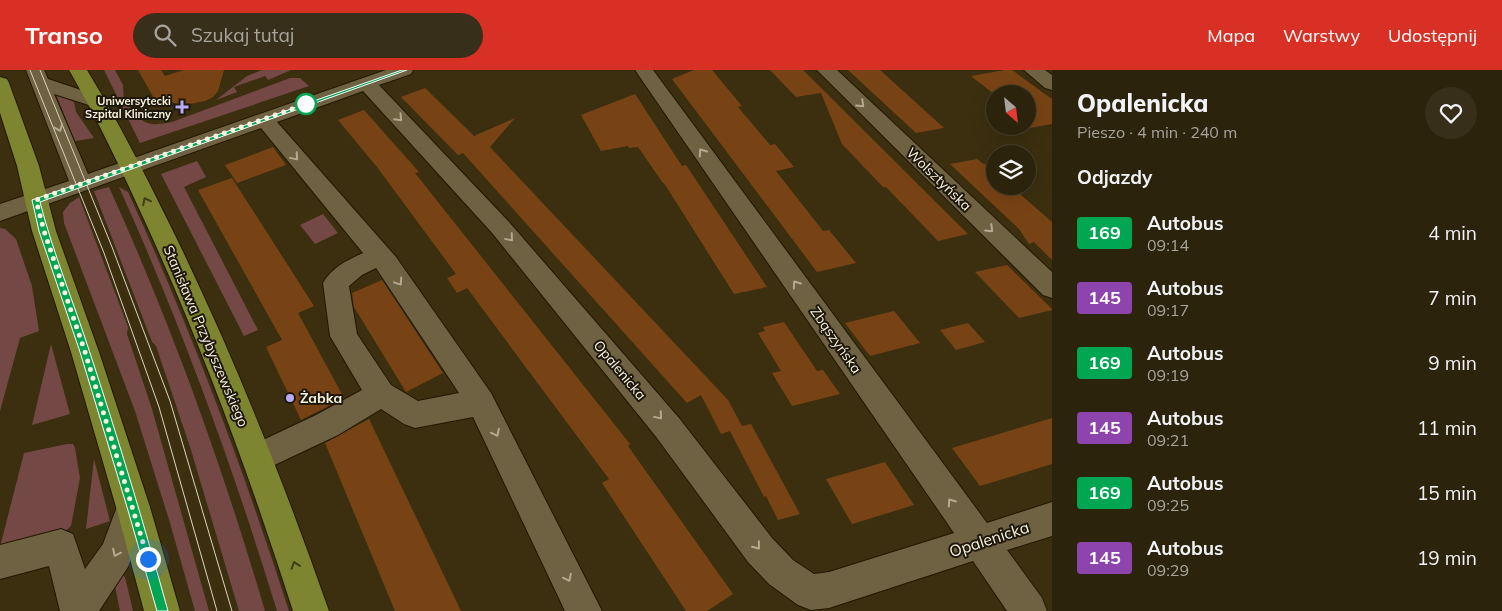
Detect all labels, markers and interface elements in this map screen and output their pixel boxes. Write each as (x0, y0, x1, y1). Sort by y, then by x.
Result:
search box (133, 13, 483, 58)
text: Transo (25, 20, 103, 50)
icon: search (151, 21, 179, 49)
text: Szukaj tutaj (191, 23, 294, 47)
text: Mapa (1207, 24, 1255, 47)
text: Warstwy (1283, 24, 1360, 47)
text: Udostępnij (1388, 24, 1477, 47)
north arrow (986, 85, 1036, 135)
map controls (986, 85, 1036, 195)
button: heart (1425, 87, 1477, 139)
text: Opalenicka (1077, 88, 1209, 118)
unlabelled marker (295, 93, 317, 115)
place label: Uniwersytecki Szpital Kliniczny (85, 94, 171, 121)
one-way arrow (855, 98, 864, 107)
marker: Uniwersytecki Szpital Kliniczny (175, 100, 189, 114)
one-way arrow (393, 113, 402, 122)
text: Pieszo · 4 min · 240 m (1077, 122, 1237, 142)
one-way arrow (53, 123, 63, 132)
street label: Wolsztyńska (903, 144, 975, 214)
button: layers (986, 145, 1036, 195)
one-way arrow (699, 148, 708, 158)
one-way arrow (289, 151, 297, 160)
text: Odjazdy (1077, 165, 1152, 189)
one-way arrow (142, 197, 152, 206)
text: Autobus (1147, 211, 1224, 235)
text: 169 (1088, 221, 1121, 244)
text: 4 min (1428, 221, 1477, 245)
one-way arrow (985, 223, 994, 232)
one-way arrow (504, 232, 512, 241)
text: 09:14 (1147, 235, 1189, 255)
street label: Stanisława Przybyszewskiego (160, 242, 252, 430)
one-way arrow (393, 276, 402, 285)
text: Autobus (1147, 276, 1224, 300)
one-way arrow (793, 280, 802, 290)
text: 145 (1088, 286, 1121, 309)
text: 7 min (1428, 286, 1477, 310)
text: 09:17 (1147, 300, 1189, 320)
street label: Zbąszyńska (806, 303, 866, 377)
street label: Opalenicka (590, 336, 650, 404)
text: Autobus (1147, 341, 1224, 365)
text: 169 (1088, 351, 1121, 374)
text: 9 min (1428, 351, 1477, 375)
text: 09:19 (1147, 365, 1189, 385)
place label: Żabka (300, 389, 342, 407)
marker: Żabka (284, 392, 296, 404)
text: Autobus (1147, 406, 1224, 430)
one-way arrow (653, 411, 662, 420)
text: 145 (1088, 416, 1121, 439)
text: 11 min (1417, 416, 1477, 440)
one-way arrow (490, 428, 500, 437)
text: 09:21 (1147, 430, 1189, 450)
text: Autobus (1147, 471, 1224, 495)
text: 169 (1088, 481, 1121, 504)
text: 15 min (1417, 481, 1477, 505)
text: 09:25 (1147, 495, 1189, 515)
one-way arrow (948, 498, 957, 508)
street label: Opalenicka (946, 517, 1032, 561)
text: Autobus (1147, 536, 1224, 560)
one-way arrow (751, 540, 760, 550)
text: 145 (1088, 546, 1121, 569)
text: 19 min (1417, 546, 1477, 570)
your location (136, 547, 161, 572)
one-way arrow (111, 548, 122, 557)
text: 09:29 (1147, 560, 1189, 580)
one-way arrow (291, 561, 301, 570)
one-way arrow (562, 573, 572, 582)

